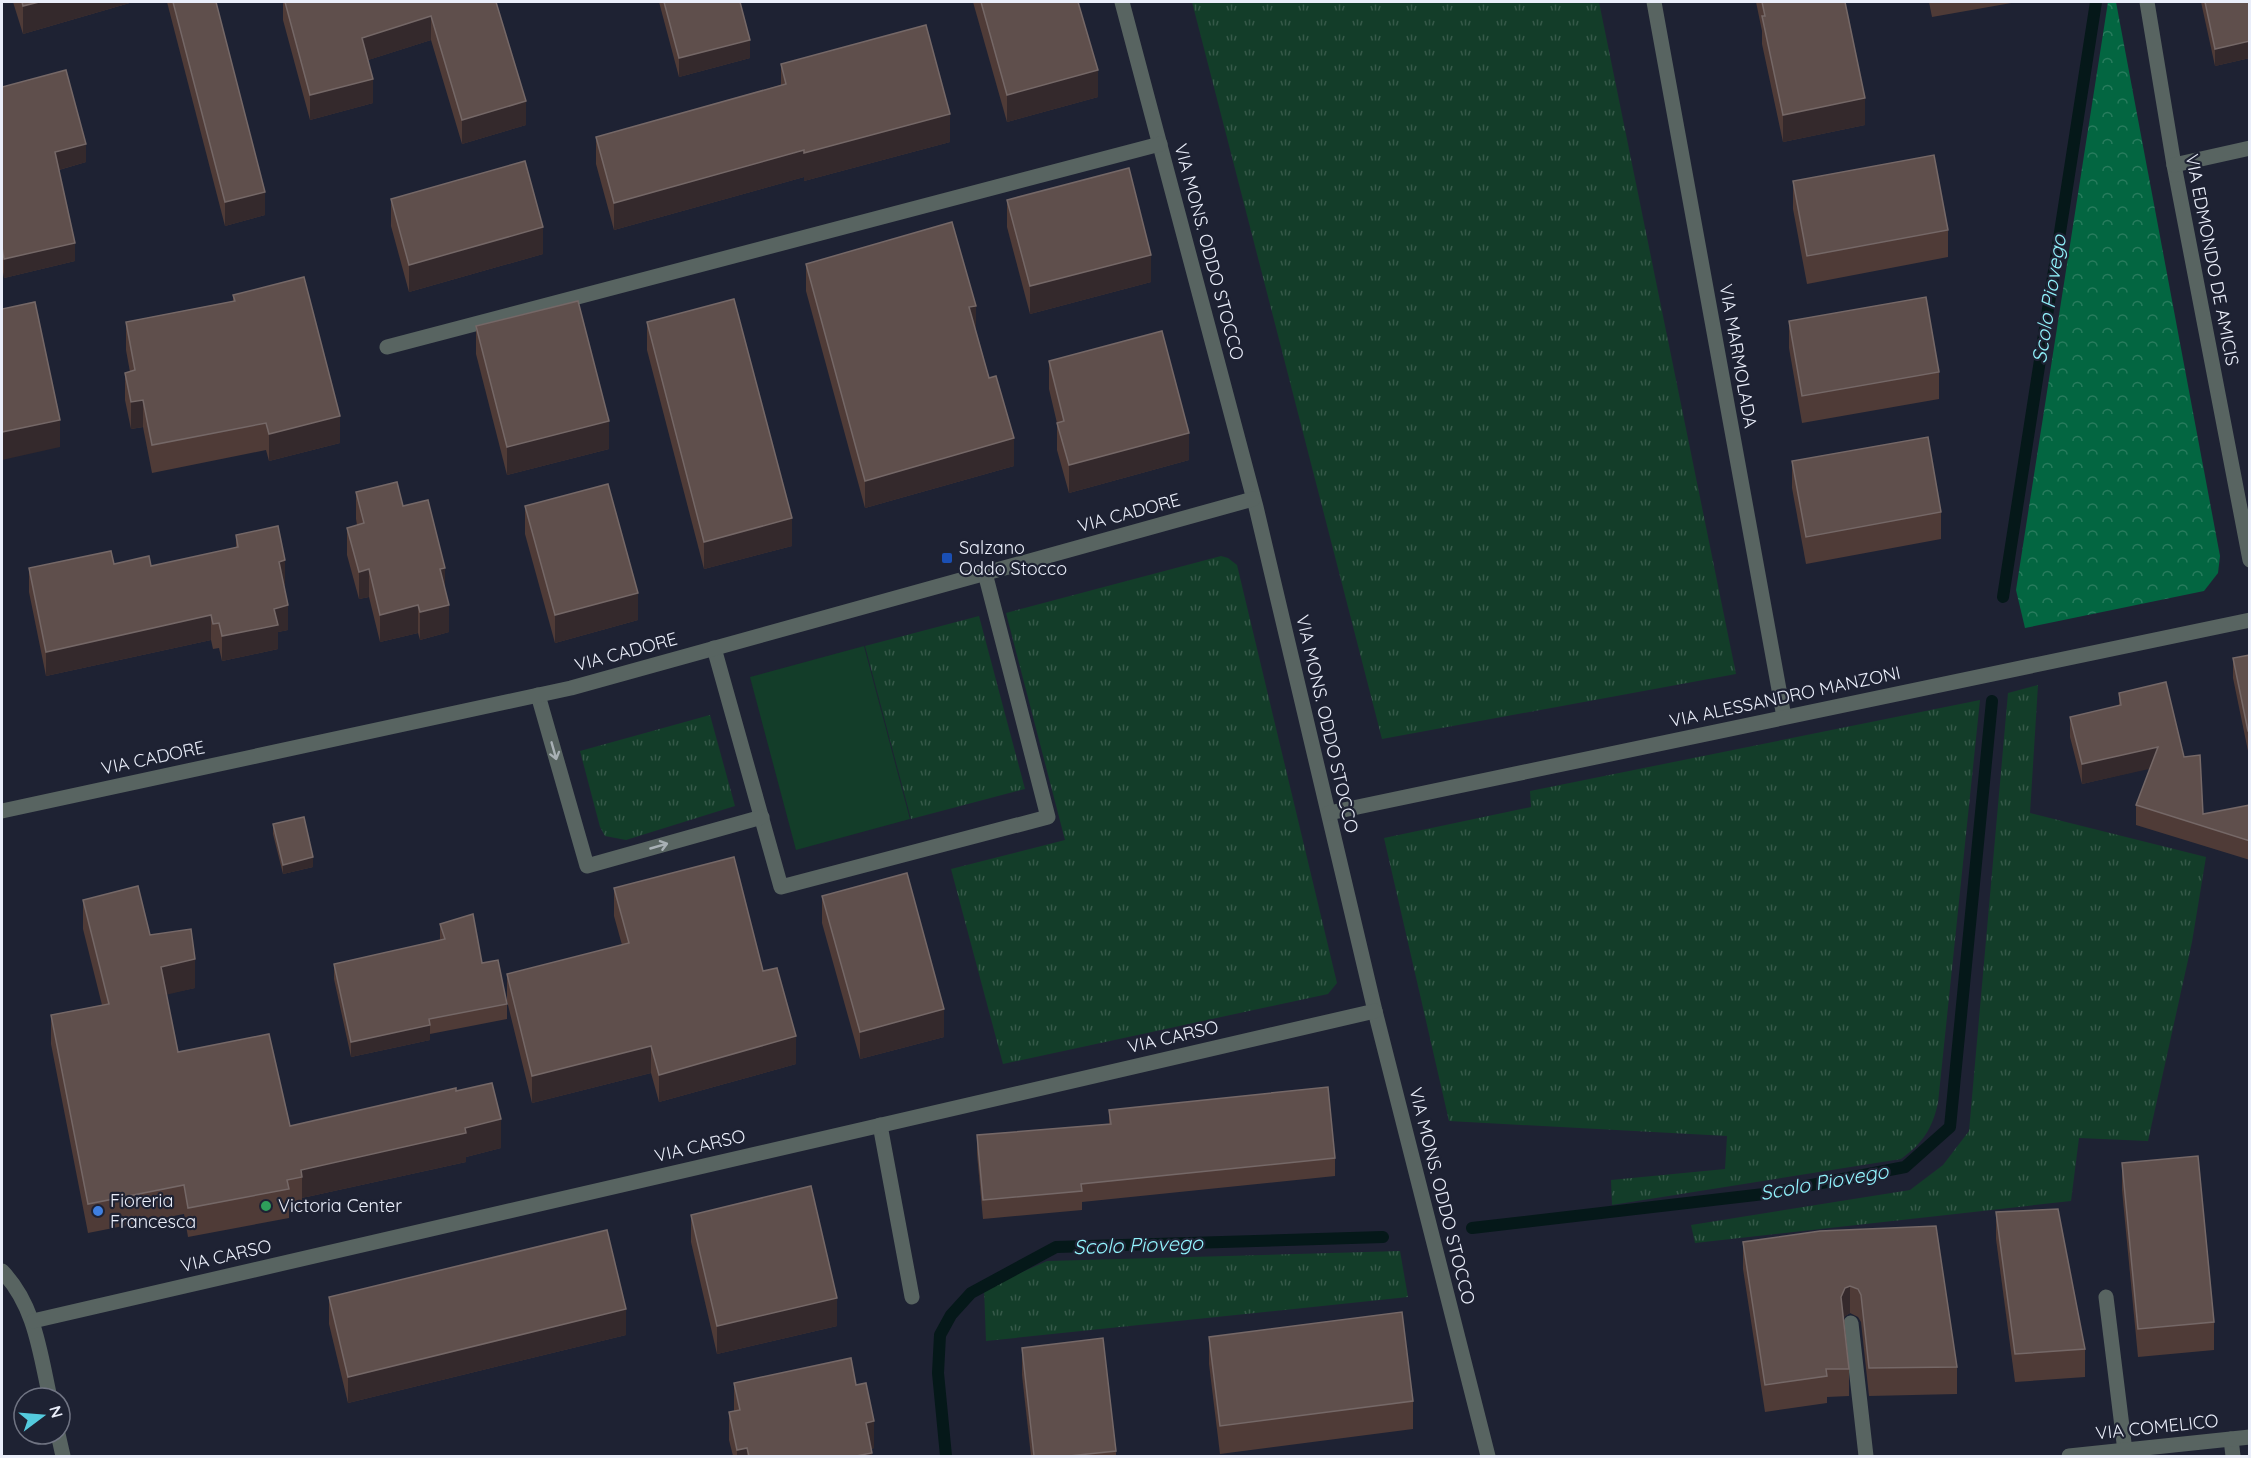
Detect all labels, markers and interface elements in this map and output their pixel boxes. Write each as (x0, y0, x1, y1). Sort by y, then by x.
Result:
street label: VIA MONS. ODDO STOCCO (1169, 141, 1249, 363)
street label: VIA EDMONDO DE AMICIS (2181, 152, 2244, 368)
water label: Scolo Piovego (2026, 232, 2071, 365)
street label: VIA MARMOLADA (1714, 282, 1763, 430)
street label: VIA CADORE (1075, 488, 1183, 537)
place label: Salzano Oddo Stocco (959, 536, 1067, 580)
marker: Salzano Oddo Stocco (940, 551, 954, 565)
street label: VIA MONS. ODDO STOCCO (1291, 613, 1364, 835)
street label: VIA CADORE (572, 627, 680, 676)
street label: VIA ALESSANDRO MANZONI (1667, 661, 1902, 732)
street label: VIA CADORE (99, 735, 207, 780)
one-way arrow (549, 741, 561, 760)
one-way arrow (649, 840, 668, 851)
street label: VIA CARSO (1125, 1015, 1220, 1058)
street label: VIA MONS. ODDO STOCCO (1404, 1085, 1481, 1307)
street label: VIA CARSO (652, 1124, 747, 1167)
water label: Scolo Piovego (1758, 1158, 1891, 1205)
place label: Fioreria Francesca (110, 1189, 196, 1233)
place label: Victoria Center (278, 1194, 402, 1217)
marker: Victoria Center (259, 1199, 273, 1213)
marker: Fioreria Francesca (91, 1204, 105, 1218)
water label: Scolo Piovego (1073, 1230, 1204, 1259)
street label: VIA CARSO (178, 1234, 273, 1277)
north arrow (12, 1386, 72, 1446)
text: N (45, 1403, 68, 1420)
street label: VIA COMELICO (2094, 1409, 2219, 1444)

